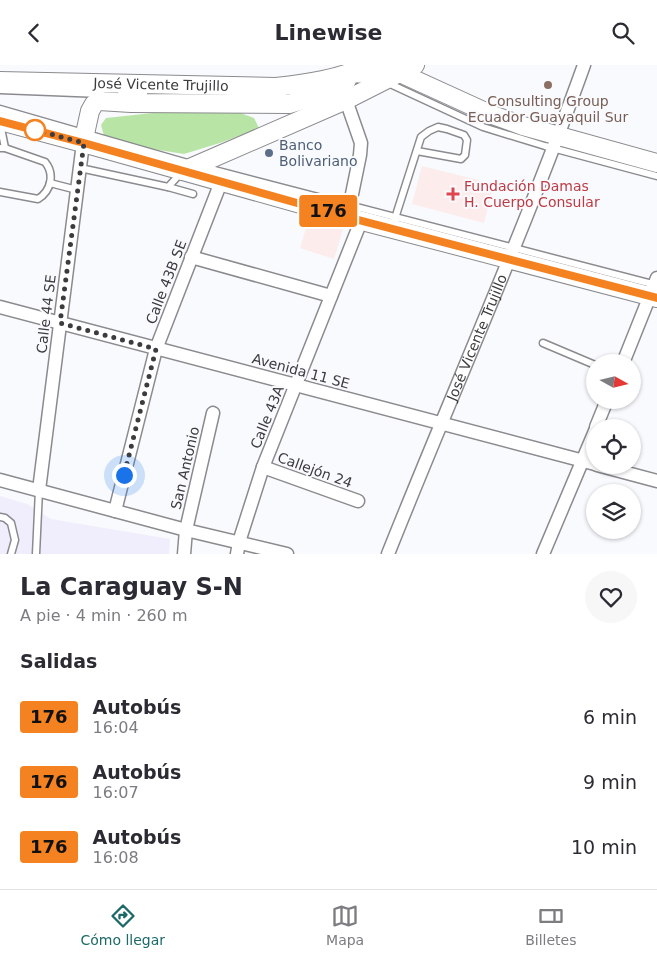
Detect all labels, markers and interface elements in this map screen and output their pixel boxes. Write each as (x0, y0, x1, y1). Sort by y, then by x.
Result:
icon: back (20, 19, 48, 47)
icon: search (609, 19, 637, 47)
text: Linewise (274, 20, 383, 45)
street label: José Vicente Trujillo (92, 75, 229, 94)
marker: Consulting Group Ecuador Guayaquil Sur (542, 79, 554, 91)
place label: Consulting Group Ecuador Guayaquil Sur (468, 93, 628, 125)
unlabelled marker (24, 119, 46, 141)
place label: Banco Bolivariano (279, 137, 357, 169)
marker: Banco Bolivariano (263, 147, 275, 159)
place label: Fundación Damas H. Cuerpo Consular (464, 178, 600, 210)
marker: Fundación Damas H. Cuerpo Consular (446, 187, 460, 201)
line badge: 176 (299, 195, 357, 227)
text: 176 (309, 200, 347, 221)
street label: Calle 43B SE (143, 238, 189, 326)
street label: José Vicente Trujillo (443, 272, 510, 404)
street label: Calle 44 SE (33, 274, 59, 354)
street label: Avenida 11 SE (250, 350, 352, 392)
north arrow (586, 354, 641, 409)
map controls (586, 354, 641, 539)
street label: Calle 43A (247, 383, 287, 451)
button: locate (586, 419, 641, 474)
street label: San Antonio (168, 425, 202, 511)
street label: Callejón 24 (275, 449, 355, 491)
your location (112, 463, 137, 488)
button: layers (586, 484, 641, 539)
button: heart (585, 571, 637, 623)
text: La Caraguay S-N (20, 573, 243, 601)
text: A pie · 4 min · 260 m (20, 606, 188, 625)
text: Salidas (20, 650, 97, 672)
text: Autobús (93, 696, 181, 718)
text: 176 (30, 706, 68, 727)
text: 6 min (583, 706, 637, 728)
text: 16:04 (93, 718, 139, 737)
text: Autobús (93, 761, 181, 783)
text: 176 (30, 771, 68, 792)
text: 9 min (583, 771, 637, 793)
text: 16:07 (93, 783, 139, 802)
text: Autobús (93, 826, 181, 848)
text: 176 (30, 836, 68, 857)
text: 10 min (571, 836, 637, 858)
text: 16:08 (93, 848, 139, 867)
tab: Cómo llegar (80, 902, 165, 948)
tab: Mapa (326, 902, 364, 948)
tab: Billetes (525, 902, 576, 948)

